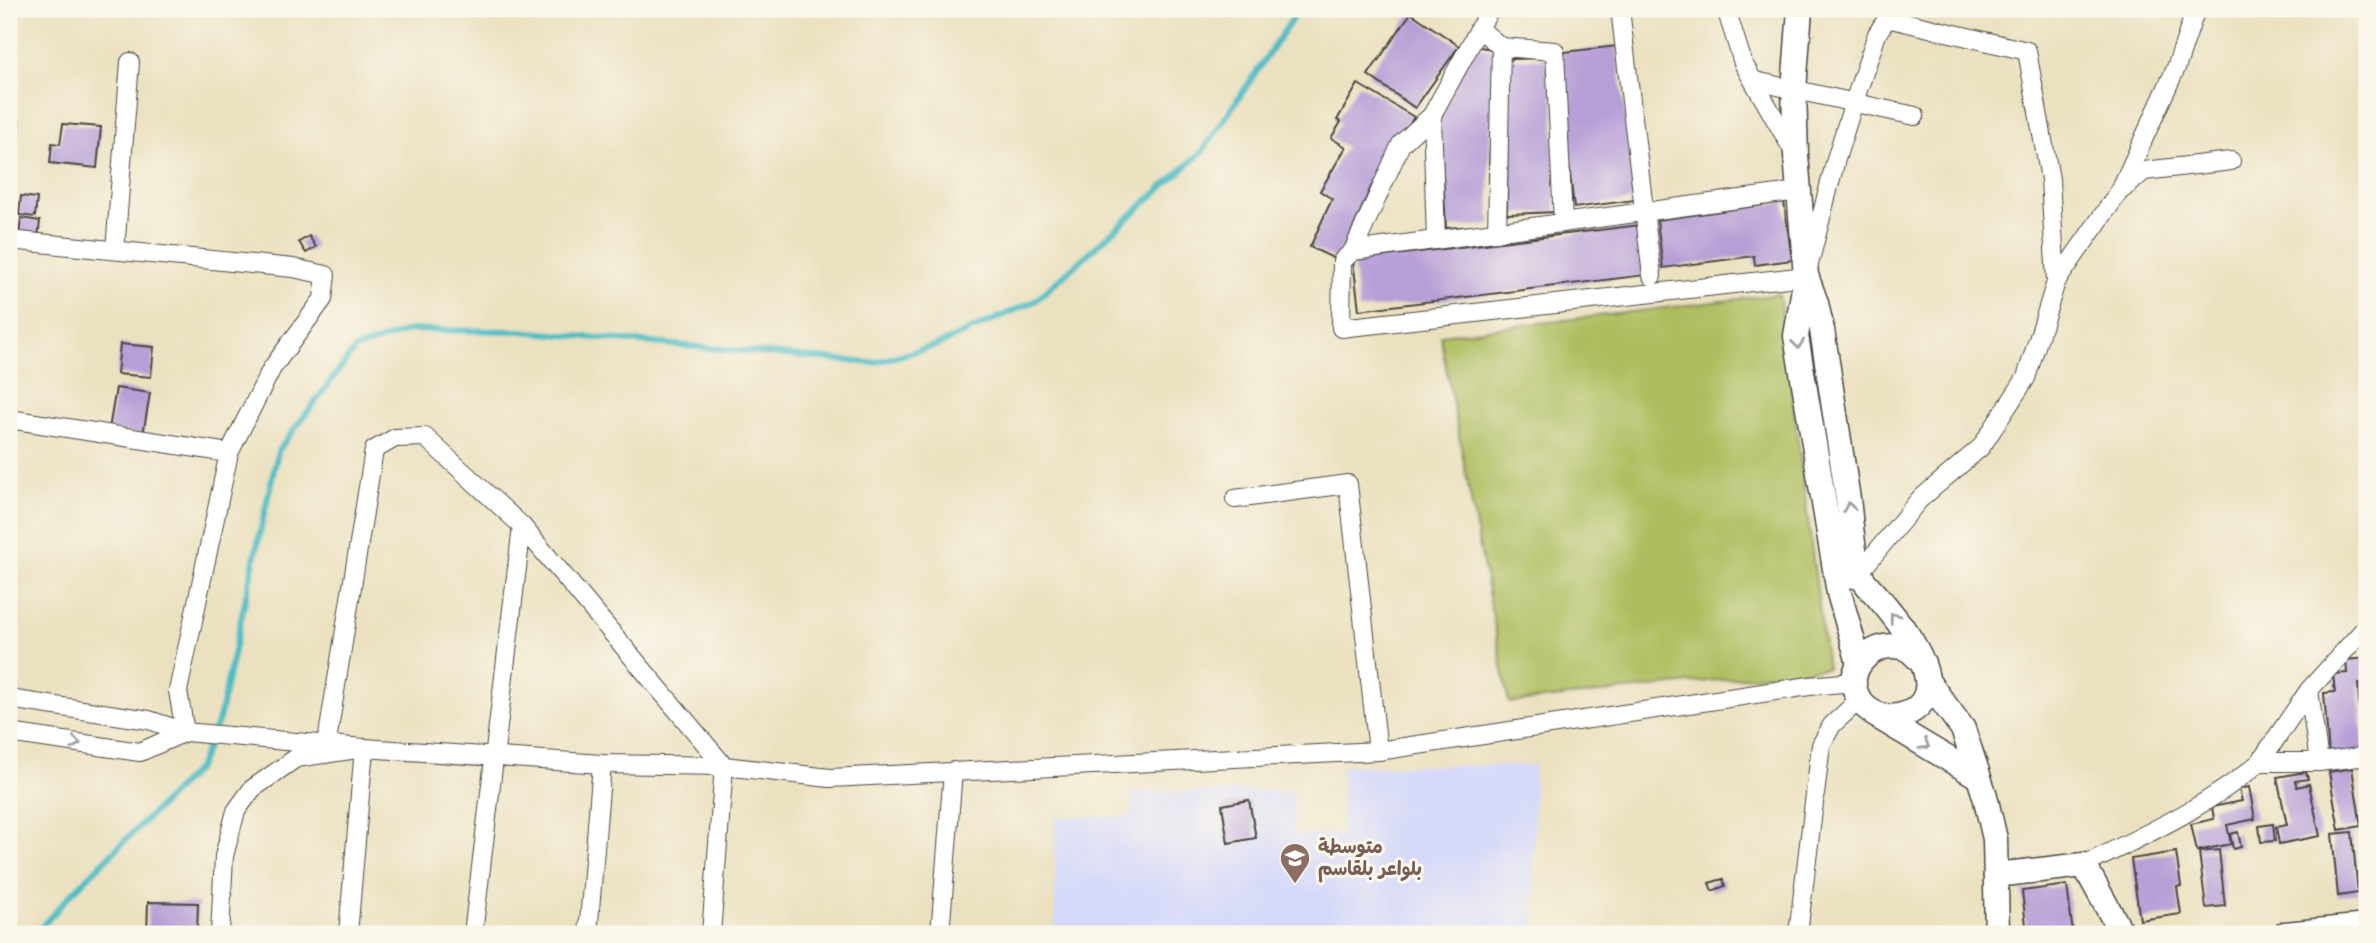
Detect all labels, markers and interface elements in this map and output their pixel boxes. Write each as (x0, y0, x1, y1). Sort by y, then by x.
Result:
one-way arrow (1790, 339, 1805, 350)
one-way arrow (1842, 501, 1857, 513)
one-way arrow (1890, 612, 1902, 625)
one-way arrow (70, 735, 82, 750)
one-way arrow (1917, 736, 1930, 749)
place label: متوسطة بلواعر بلقاسم (1318, 836, 1422, 883)
school or university icon: متوسطة بلواعر بلقاسم (1278, 841, 1312, 885)

